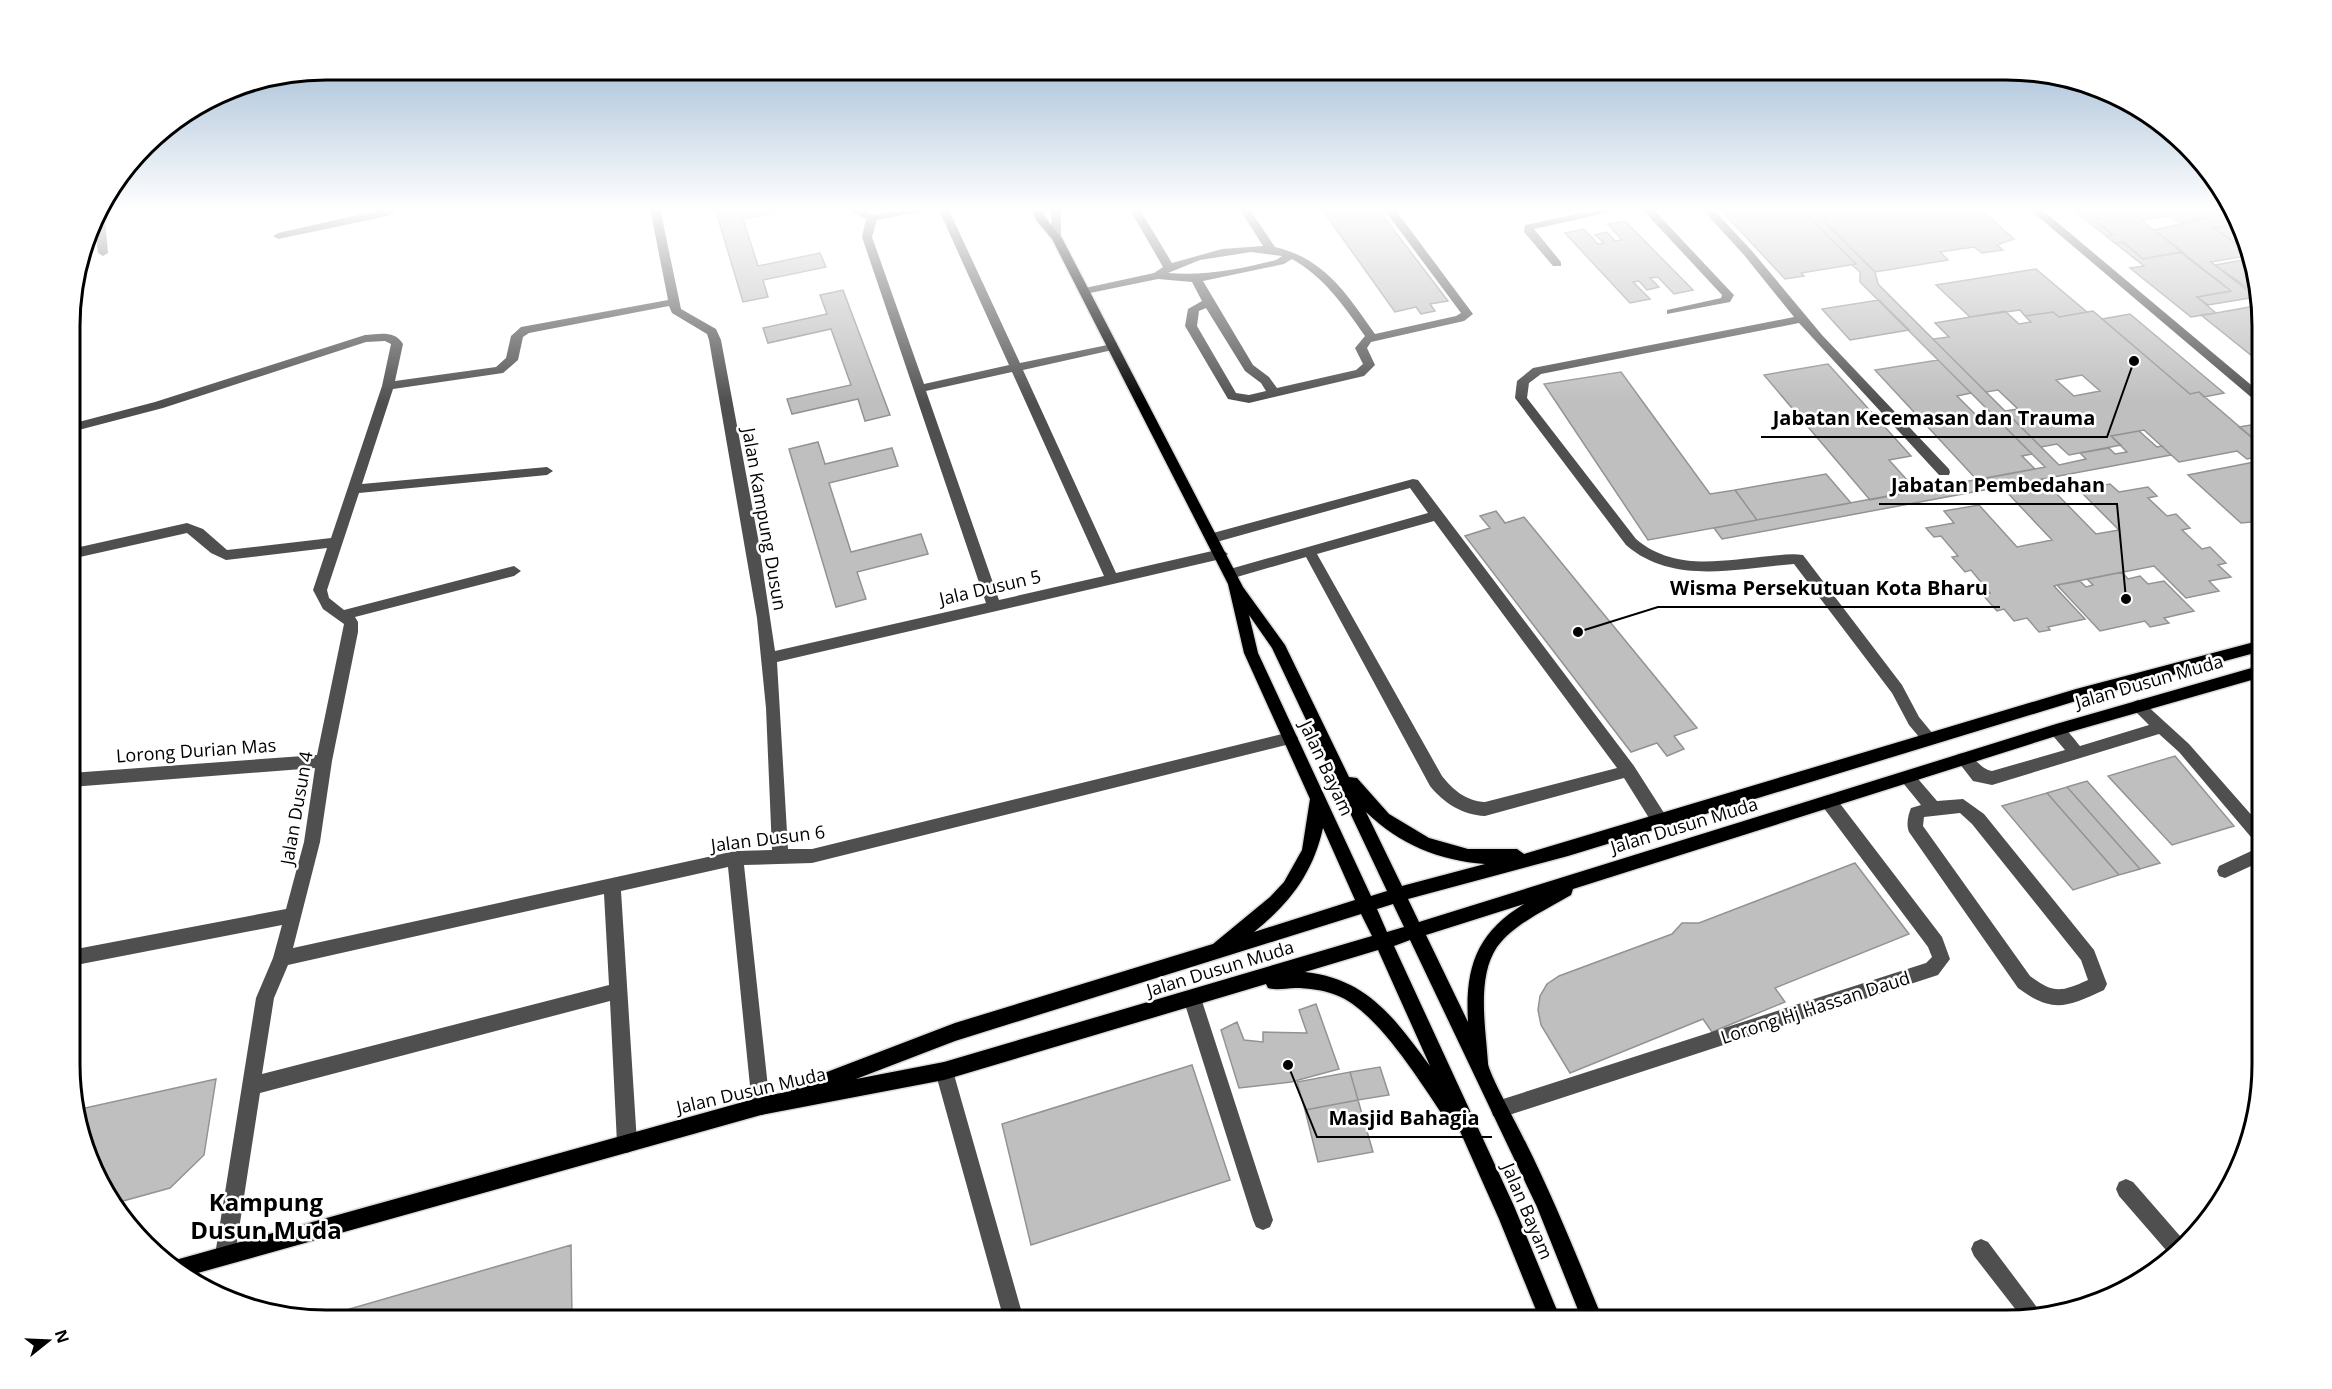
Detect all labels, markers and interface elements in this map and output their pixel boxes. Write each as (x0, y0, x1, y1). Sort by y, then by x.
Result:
callout: Jabatan Kecemasan dan Trauma (1761, 399, 2107, 437)
text: Jabatan Kecemasan dan Trauma (1771, 404, 2095, 431)
street label: Jalan Kampung Dusun (737, 424, 793, 612)
callout: Jabatan Pembedahan (1879, 466, 2117, 504)
text: Jabatan Pembedahan (1889, 471, 2105, 498)
street label: Jala Dusun 5 (935, 564, 1043, 611)
callout: Wisma Persekutuan Kota Bharu (1658, 569, 2000, 607)
text: Wisma Persekutuan Kota Bharu (1670, 574, 1988, 601)
street label: Jalan Dusun Muda (2070, 648, 2226, 714)
street label: Jalan Bayam (1294, 715, 1360, 819)
street label: Lorong Durian Mas (115, 732, 277, 768)
street label: Jalan Dusun 4 (274, 749, 318, 869)
street label: Jalan Dusun Muda (1606, 791, 1761, 859)
street label: Jalan Dusun 6 (708, 819, 826, 857)
street label: Jalan Dusun Muda (1142, 934, 1297, 1002)
street label: Lorong Hj Hassan Daud (1717, 965, 1913, 1049)
street label: Jalan Dusun Muda (672, 1061, 828, 1119)
callout: Masjid Bahagia (1317, 1099, 1492, 1137)
text: Masjid Bahagia (1328, 1104, 1480, 1131)
street label: Jalan Bayam (1496, 1157, 1559, 1263)
district label: Kampung Dusun Muda (190, 1185, 342, 1246)
north arrow (18, 1311, 78, 1371)
text: N (50, 1327, 75, 1346)

